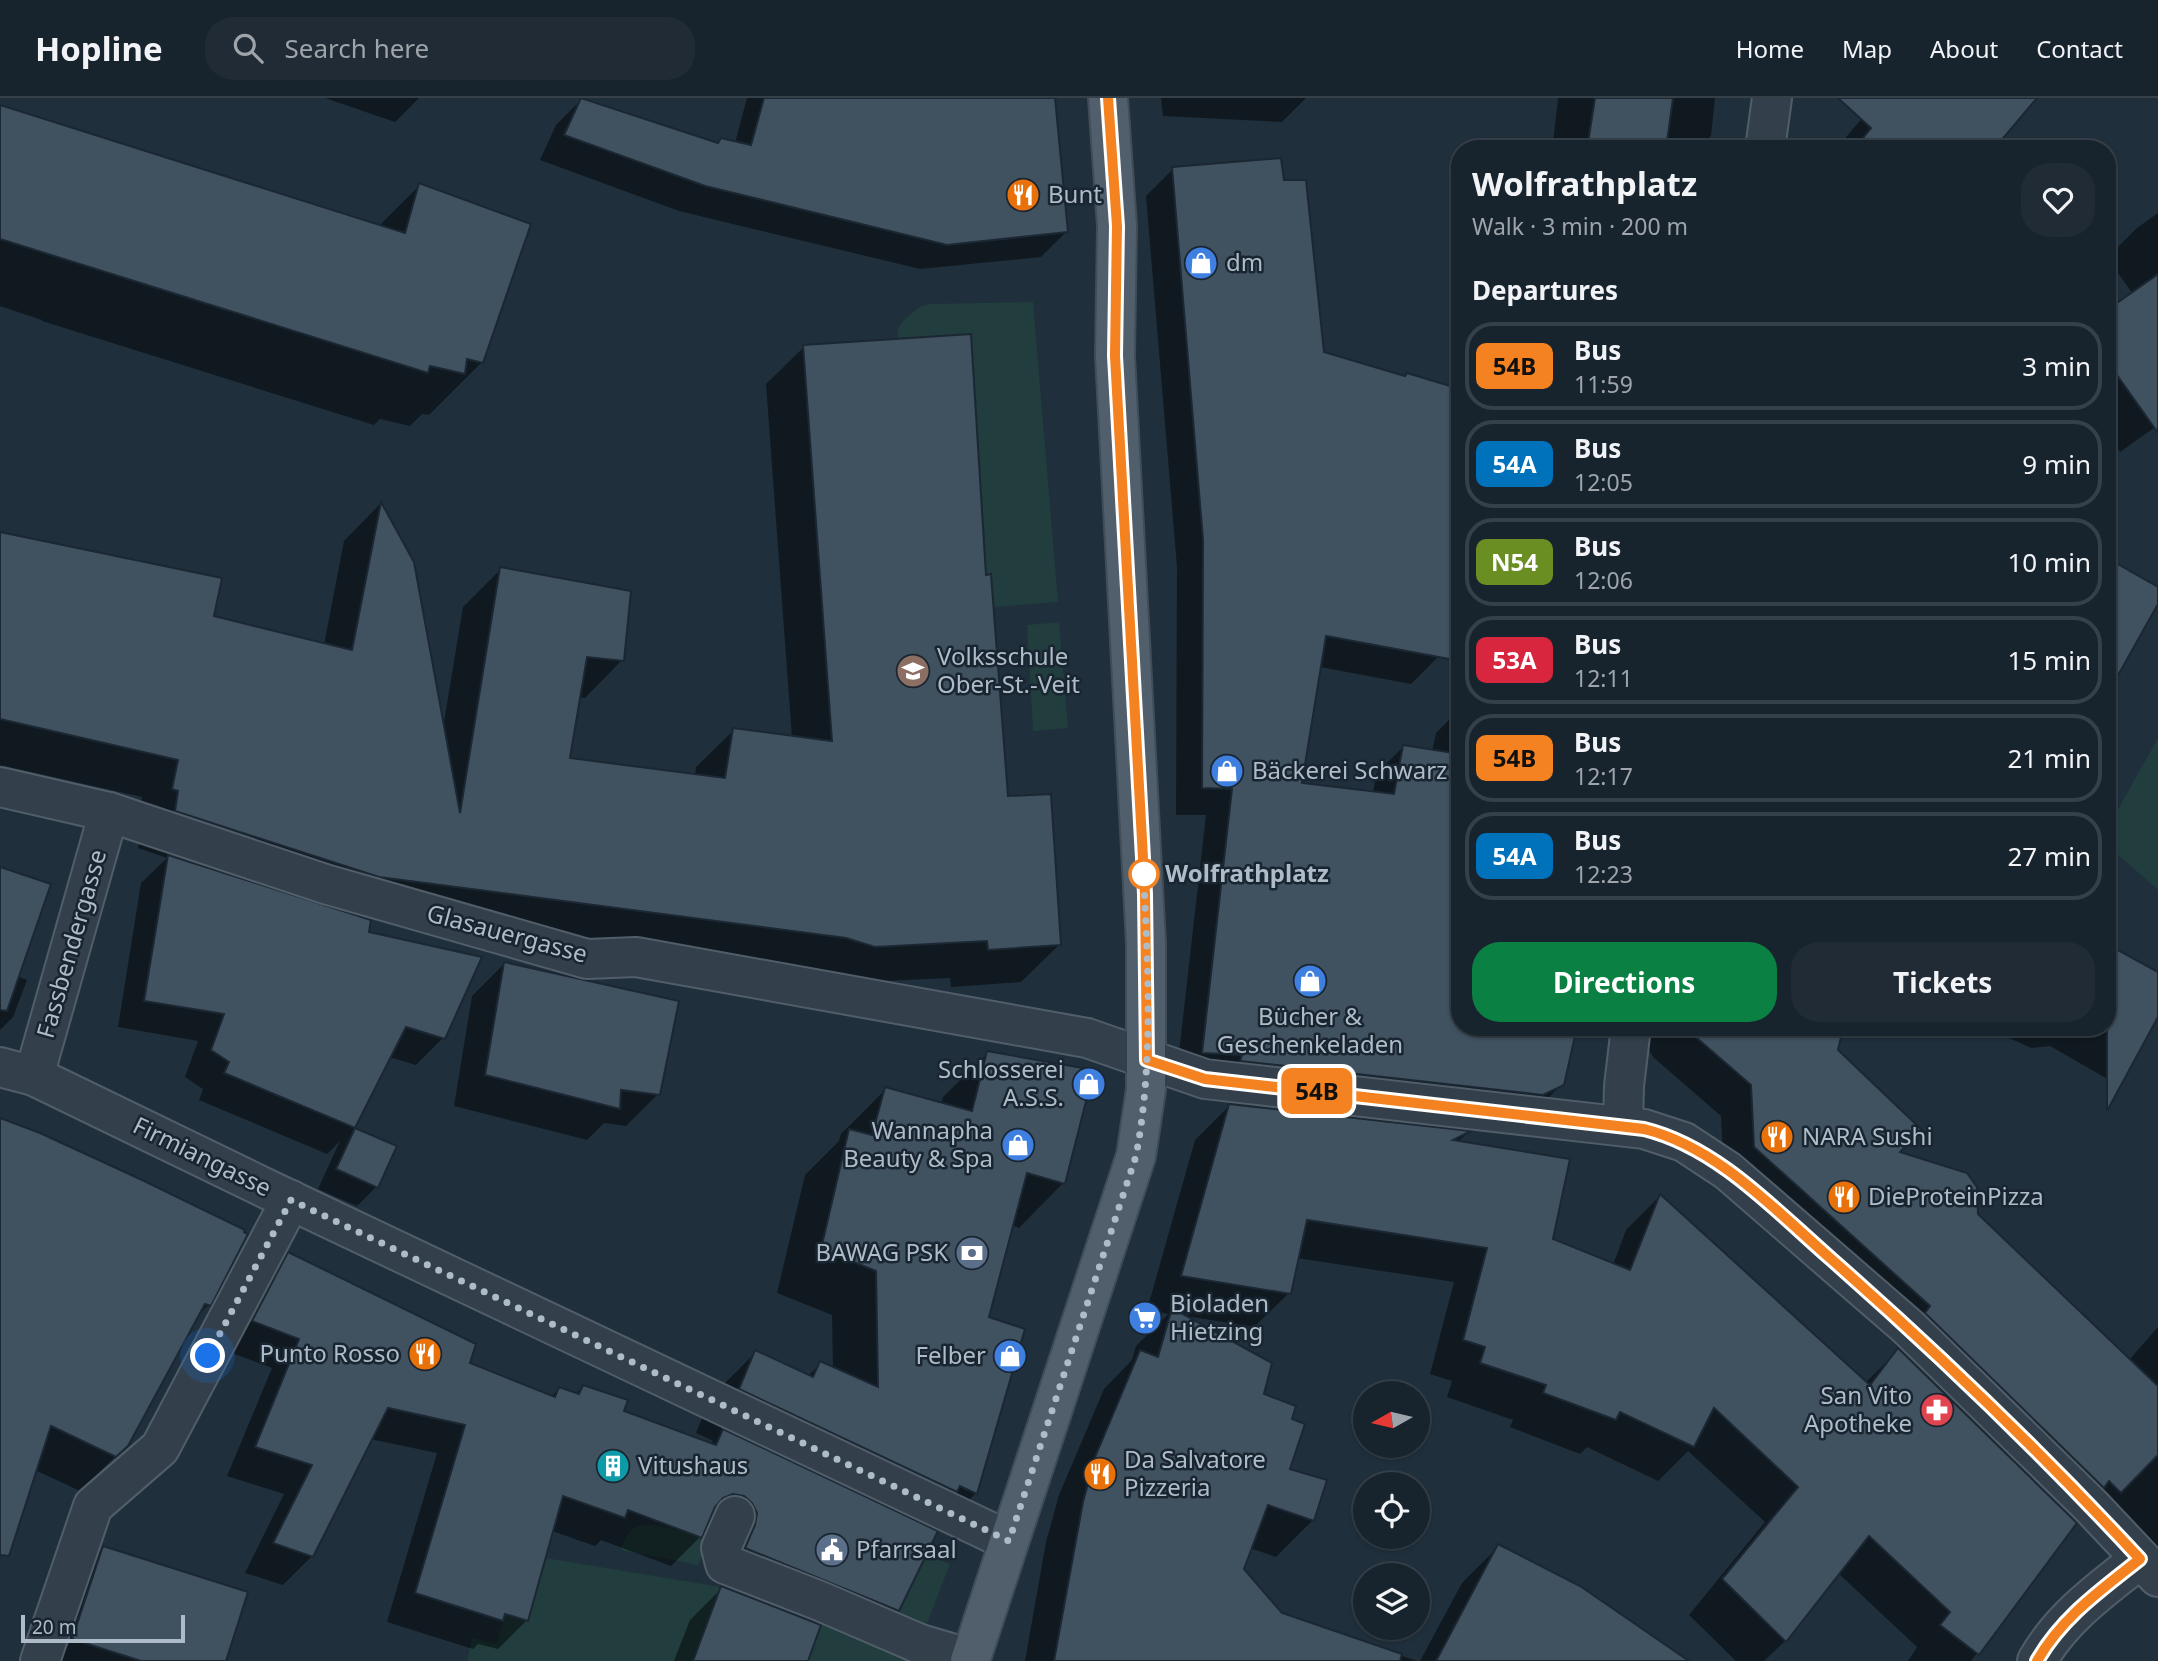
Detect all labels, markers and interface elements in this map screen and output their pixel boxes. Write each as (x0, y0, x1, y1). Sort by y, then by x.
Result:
search box (205, 17, 695, 80)
text: Hopline (35, 26, 163, 71)
icon: search (229, 29, 267, 67)
text: Search here (285, 30, 429, 66)
text: Home (1736, 32, 1804, 65)
text: Map (1842, 32, 1892, 65)
text: About (1930, 32, 1998, 65)
text: Contact (2036, 32, 2123, 65)
text: Wolfrathplatz (1472, 161, 1697, 206)
button: heart (2021, 163, 2095, 237)
restaurant icon: Bunt (1004, 176, 1042, 214)
place label: Bunt (1048, 177, 1102, 210)
text: Walk · 3 min · 200 m (1472, 210, 1688, 242)
shop icon: dm (1182, 244, 1220, 282)
place label: dm (1226, 245, 1263, 278)
text: Departures (1472, 272, 1618, 308)
text: Bus (1574, 332, 1621, 368)
text: 3 min (2022, 348, 2091, 384)
text: 54B (1493, 349, 1536, 382)
text: 11:59 (1574, 368, 1633, 400)
text: Bus (1574, 430, 1621, 466)
text: 9 min (2022, 446, 2091, 482)
text: 54A (1492, 447, 1537, 480)
text: 12:05 (1574, 466, 1633, 498)
text: Bus (1574, 528, 1621, 564)
text: 10 min (2007, 544, 2091, 580)
text: N54 (1491, 545, 1538, 578)
text: 12:06 (1574, 564, 1633, 596)
text: Bus (1574, 626, 1621, 662)
place label: Volksschule Ober-St.-Veit (937, 639, 1080, 700)
text: 15 min (2007, 642, 2091, 678)
text: 53A (1492, 643, 1537, 676)
school or university icon: Volksschule Ober-St.-Veit (894, 652, 932, 690)
text: 12:11 (1574, 662, 1633, 694)
text: Bus (1574, 724, 1621, 760)
text: 21 min (2007, 740, 2091, 776)
text: 54B (1493, 741, 1536, 774)
shop icon: Bäckerei Schwarz (1208, 752, 1246, 790)
place label: Bäckerei Schwarz (1252, 753, 1447, 786)
text: 12:17 (1574, 760, 1633, 792)
text: Bus (1574, 822, 1621, 858)
text: 27 min (2007, 838, 2091, 874)
text: 54A (1492, 839, 1537, 872)
street label: Fassbendergasse (28, 845, 113, 1042)
place label: Wolfrathplatz (1165, 856, 1329, 889)
text: 12:23 (1574, 858, 1633, 890)
marker: Wolfrathplatz (1129, 859, 1159, 889)
street label: Glasauergasse (423, 895, 591, 970)
button: Directions (1472, 942, 1777, 1022)
button: Tickets (1791, 942, 2095, 1022)
shop icon: Bücher & Geschenkeladen (1291, 962, 1329, 1000)
place label: Bücher & Geschenkeladen (1217, 999, 1403, 1060)
place label: Schlosserei A.S.S. (938, 1052, 1064, 1113)
shop icon: Schlosserei A.S.S. (1070, 1065, 1108, 1103)
line badge: 54B (1277, 1068, 1357, 1114)
text: 54B (1295, 1074, 1339, 1107)
street label: Firmiangasse (128, 1108, 277, 1203)
place label: Wannapha Beauty & Spa (843, 1113, 993, 1174)
restaurant icon: NARA Sushi (1758, 1118, 1796, 1156)
place label: NARA Sushi (1802, 1119, 1933, 1152)
shop icon: Wannapha Beauty & Spa (999, 1126, 1037, 1164)
restaurant icon: DieProteinPizza (1825, 1178, 1863, 1216)
place label: DieProteinPizza (1868, 1179, 2044, 1212)
bank icon: BAWAG PSK (953, 1234, 991, 1272)
place label: BAWAG PSK (816, 1235, 948, 1268)
place label: Bioladen Hietzing (1170, 1286, 1269, 1347)
supermarket icon: Bioladen Hietzing (1126, 1299, 1164, 1337)
restaurant icon: Punto Rosso (406, 1335, 444, 1373)
place label: Punto Rosso (259, 1336, 400, 1369)
shop icon: Felber (991, 1337, 1029, 1375)
your location (190, 1338, 225, 1373)
place label: Felber (916, 1338, 986, 1371)
place label: San Vito Apotheke (1804, 1378, 1912, 1439)
north arrow (1353, 1381, 1430, 1458)
map controls (1353, 1381, 1430, 1640)
pharmacy icon: San Vito Apotheke (1918, 1391, 1956, 1429)
place label: Da Salvatore Pizzeria (1124, 1442, 1266, 1503)
building icon: Vitushaus (594, 1447, 632, 1485)
place label: Vitushaus (638, 1448, 748, 1481)
restaurant icon: Da Salvatore Pizzeria (1081, 1455, 1119, 1493)
button: locate (1353, 1472, 1430, 1549)
public building icon: Pfarrsaal (813, 1531, 851, 1569)
place label: Pfarrsaal (856, 1532, 957, 1565)
button: layers (1353, 1563, 1430, 1640)
scale bar (21, 1612, 186, 1644)
text: 20 m (32, 1614, 76, 1640)

